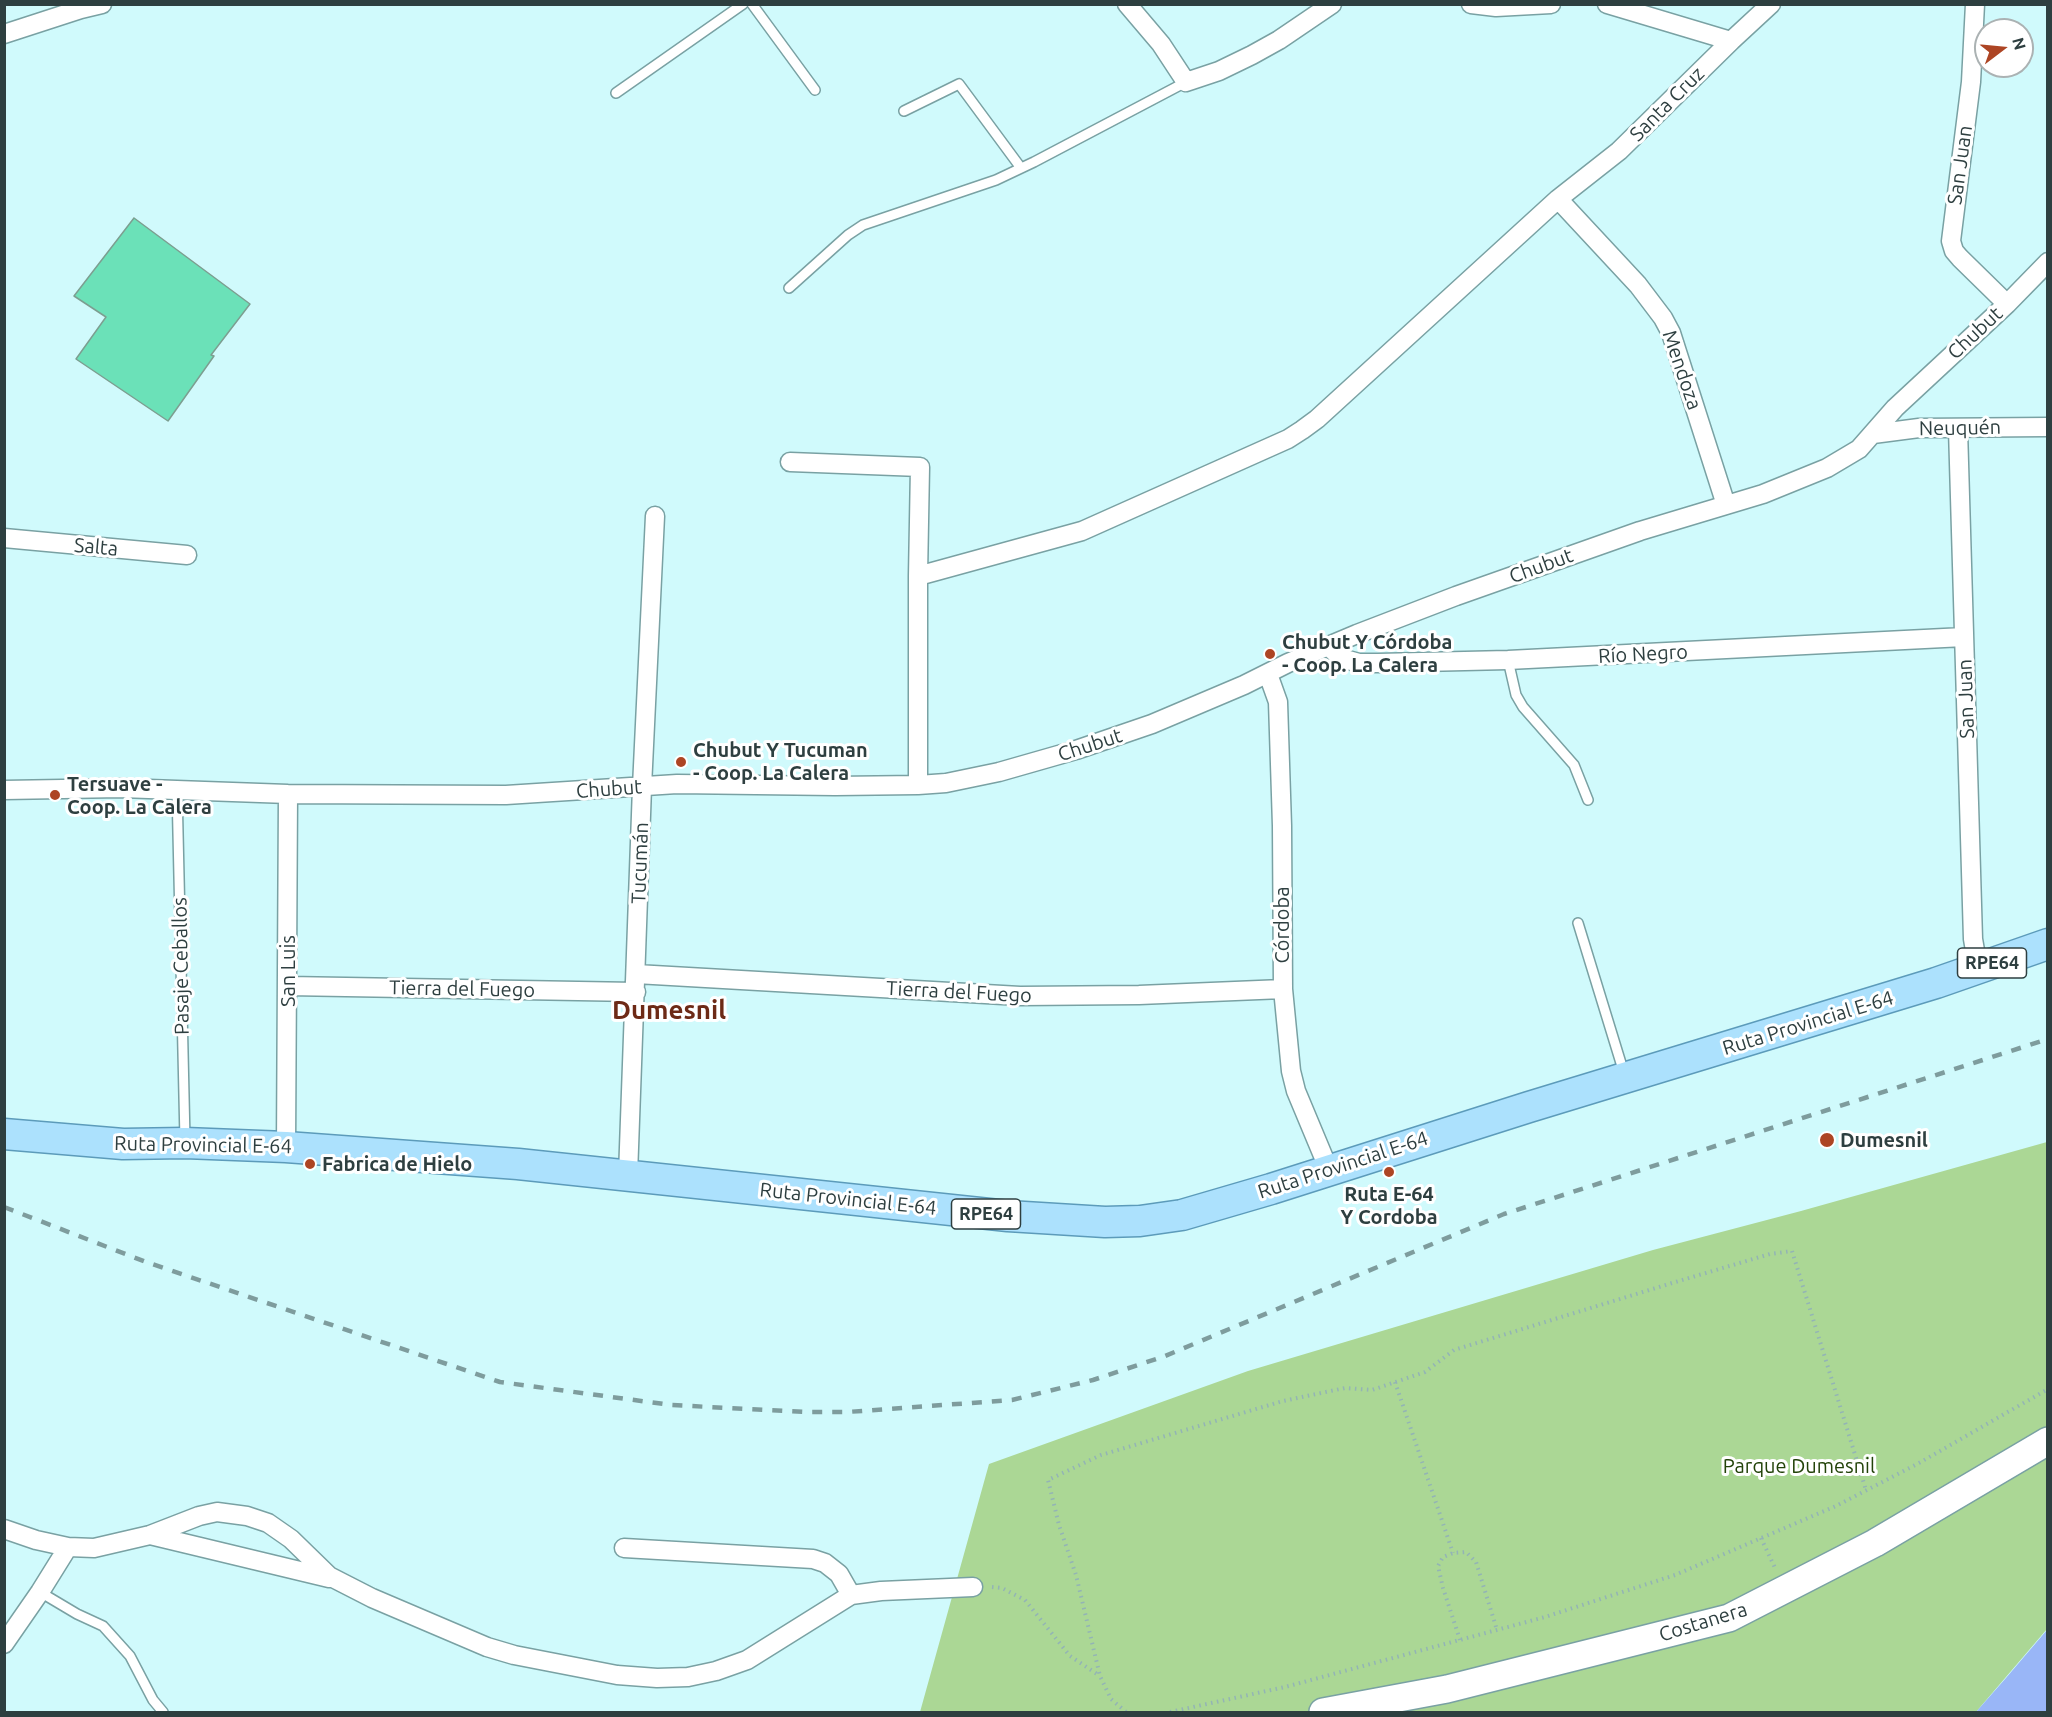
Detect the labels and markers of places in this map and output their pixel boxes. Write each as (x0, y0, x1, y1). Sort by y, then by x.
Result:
place label: Chubut Y Córdoba - Coop. La Calera (1282, 630, 1452, 677)
marker: Chubut Y Córdoba - Coop. La Calera (1263, 647, 1277, 661)
place label: Chubut Y Tucuman - Coop. La Calera (693, 738, 868, 785)
marker: Chubut Y Tucuman - Coop. La Calera (674, 755, 688, 769)
place label: Tersuave - Coop. La Calera (67, 772, 212, 819)
marker: Tersuave - Coop. La Calera (48, 788, 62, 802)
place label: Dumesnil (1840, 1128, 1928, 1152)
marker: Dumesnil (1818, 1131, 1836, 1149)
place label: Fabrica de Hielo (322, 1152, 472, 1176)
marker: Fabrica de Hielo (303, 1157, 317, 1171)
marker: Ruta E-64 Y Cordoba (1382, 1165, 1396, 1179)
place label: Ruta E-64 Y Cordoba (1340, 1182, 1438, 1229)

